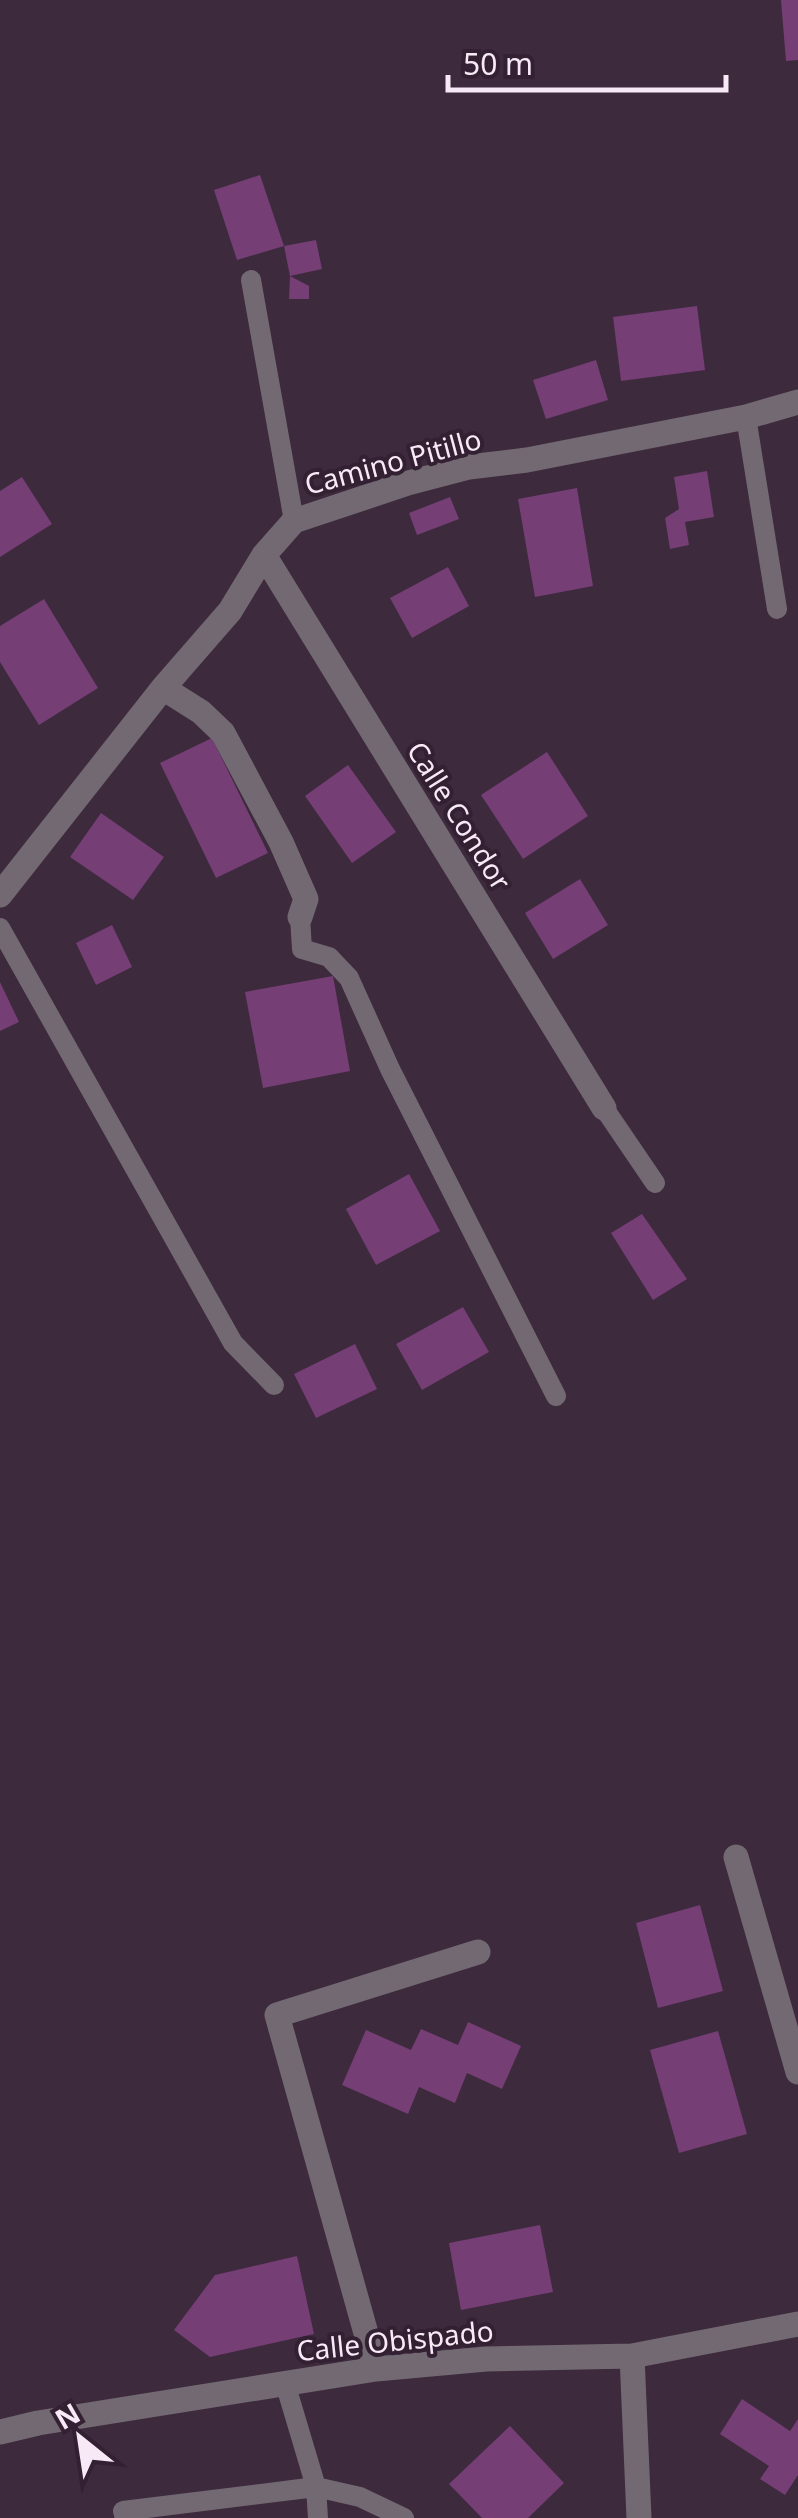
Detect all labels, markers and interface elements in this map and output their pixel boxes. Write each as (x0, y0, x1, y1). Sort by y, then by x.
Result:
scale bar (448, 30, 726, 92)
text: 50 m (463, 43, 533, 84)
street label: Camino Pitillo (300, 419, 485, 503)
street label: Calle Condor (399, 734, 521, 897)
street label: Calle Obispado (295, 2311, 495, 2369)
north arrow (30, 2388, 130, 2488)
text: N (48, 2393, 86, 2438)

